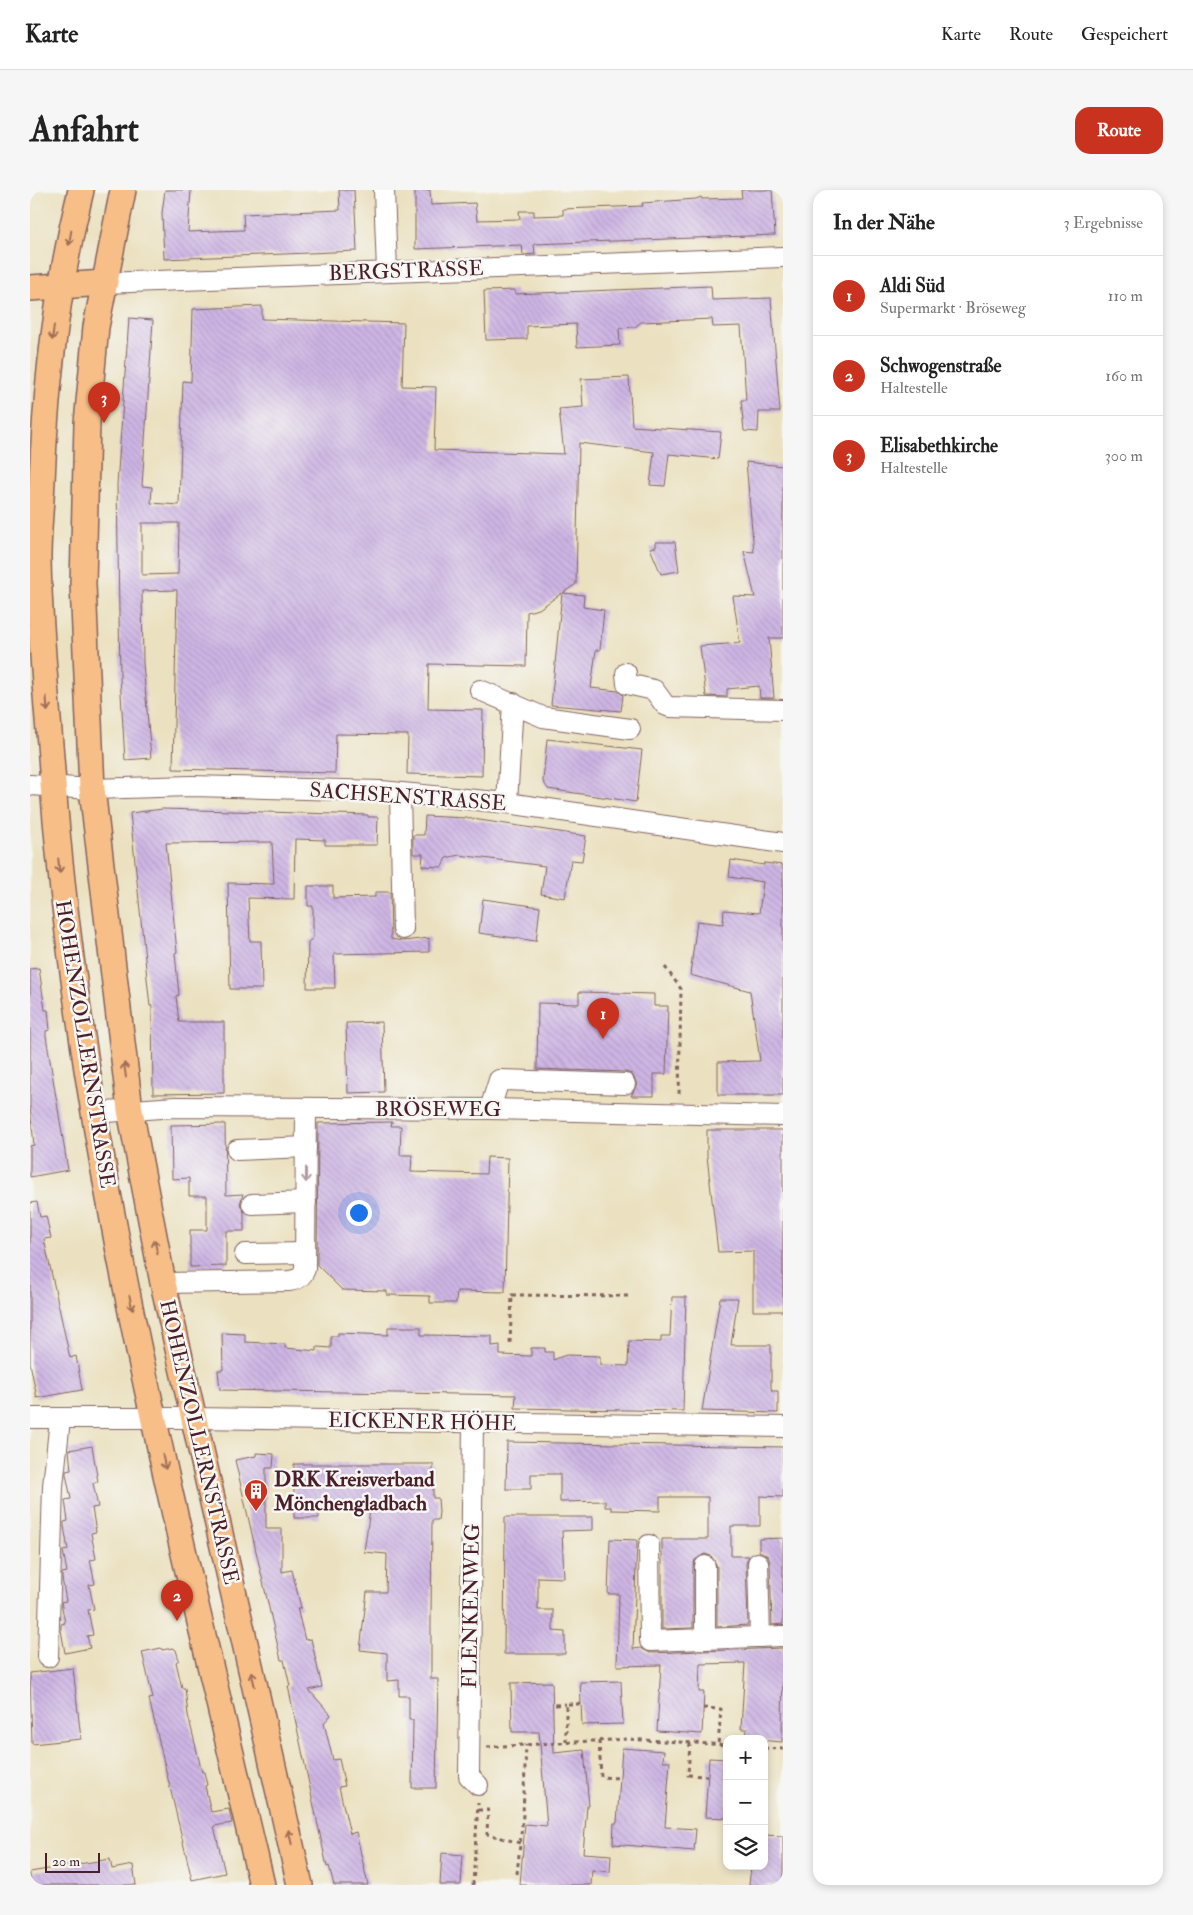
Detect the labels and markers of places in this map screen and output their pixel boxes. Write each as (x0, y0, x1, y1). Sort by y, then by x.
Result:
pin: 3 (88, 382, 120, 423)
pin: 1 (587, 998, 619, 1039)
place label: DRK Kreisverband Mönchengladbach (273, 1466, 435, 1517)
building icon: DRK Kreisverband Mönchengladbach (243, 1478, 269, 1512)
pin: 2 (161, 1580, 193, 1621)

